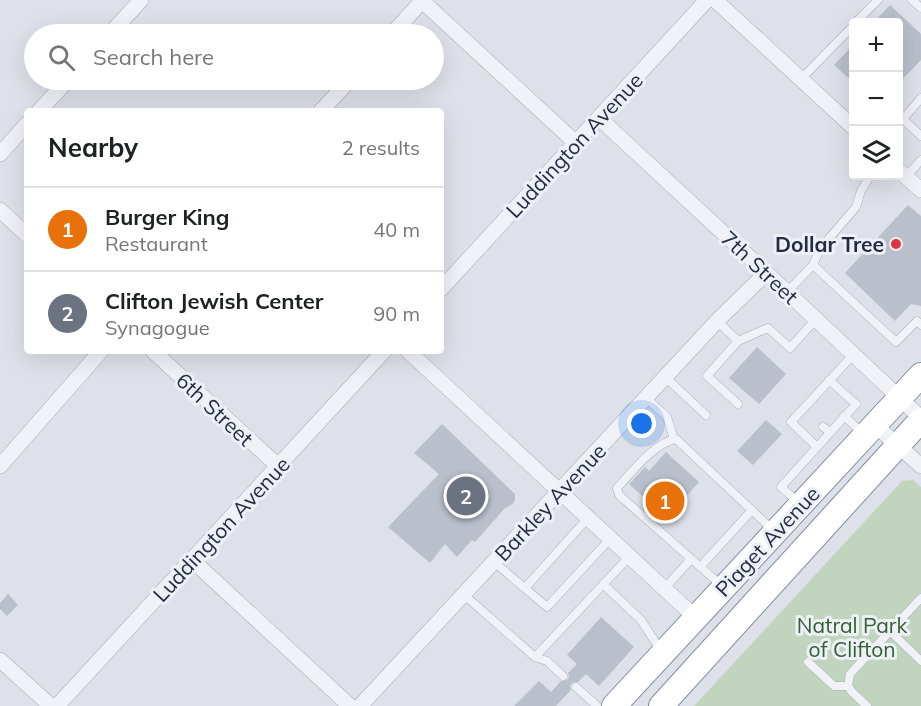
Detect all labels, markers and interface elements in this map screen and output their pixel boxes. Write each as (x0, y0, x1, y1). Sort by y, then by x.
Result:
map controls (849, 18, 903, 180)
button: + (849, 18, 903, 72)
search box (24, 24, 444, 90)
icon: search (45, 41, 78, 74)
text: Search here (93, 43, 214, 71)
street label: Luddington Avenue (500, 67, 648, 223)
button: − (849, 72, 903, 126)
button: layers (849, 126, 903, 180)
text: Nearby (48, 131, 138, 164)
text: 2 results (342, 135, 420, 160)
text: Burger King (105, 203, 230, 231)
text: 1 (62, 217, 74, 242)
text: 40 m (373, 217, 420, 242)
street label: 7th Street (716, 225, 804, 309)
text: Restaurant (105, 231, 208, 256)
place label: Dollar Tree (775, 231, 884, 257)
marker: Dollar Tree (889, 237, 903, 251)
text: Clifton Jewish Center (105, 287, 323, 315)
text: 2 (62, 301, 74, 326)
text: 90 m (373, 301, 420, 326)
text: Synagogue (105, 315, 210, 340)
street label: 6th Street (171, 367, 259, 451)
your location (627, 409, 656, 438)
street label: Barkley Avenue (489, 438, 611, 566)
street label: Luddington Avenue (147, 451, 295, 607)
pin: 2 (446, 474, 486, 518)
pin: 1 (646, 478, 684, 524)
street label: Piaget Avenue (709, 480, 825, 602)
park label: Natral Park of Clifton (797, 612, 907, 662)

